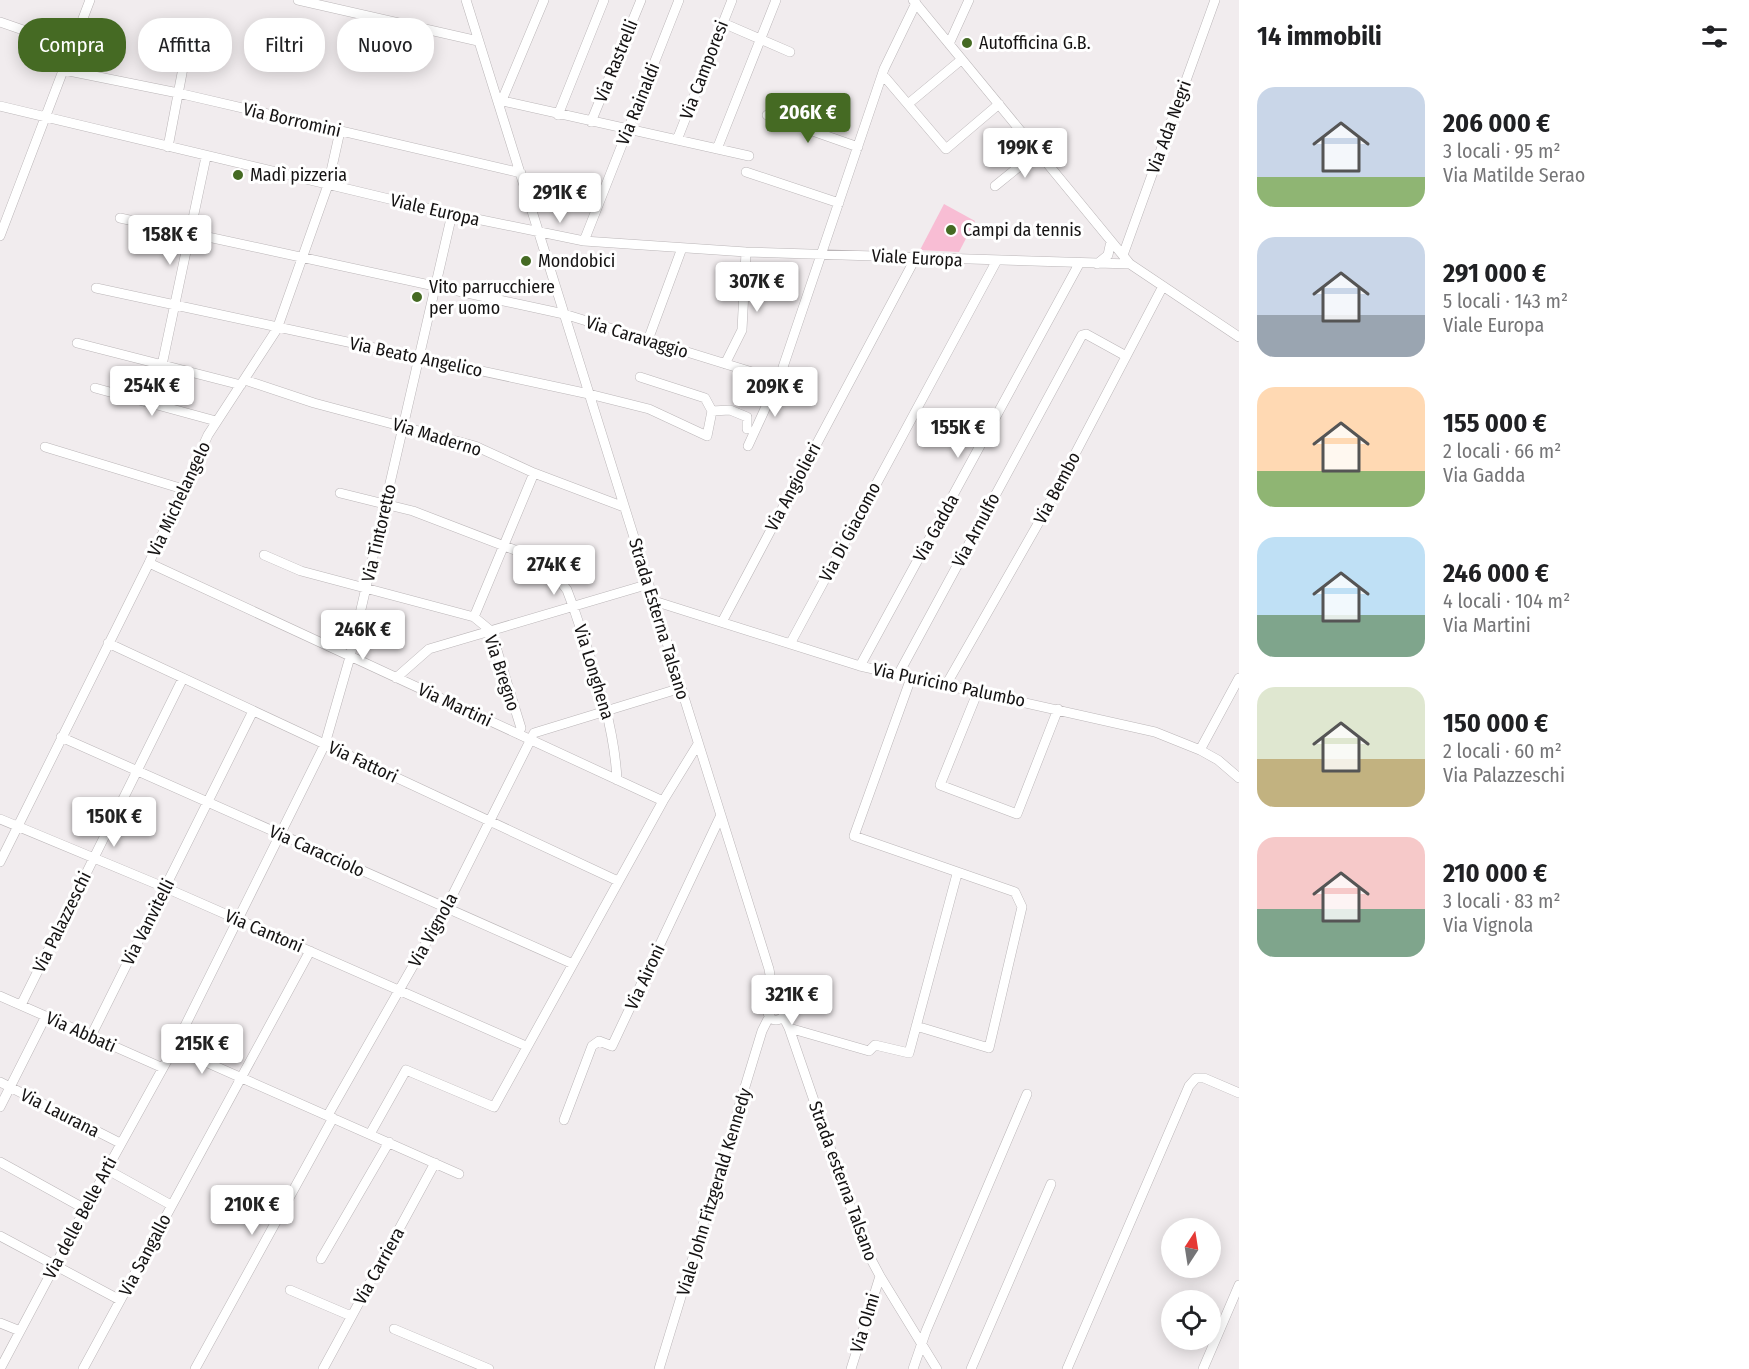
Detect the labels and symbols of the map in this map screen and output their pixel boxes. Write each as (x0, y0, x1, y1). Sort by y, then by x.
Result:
street label: Via Rastrelli (589, 16, 643, 106)
street label: Via Camporesi (675, 17, 733, 123)
place label: Autofficina G.B. (979, 32, 1091, 54)
marker: Autofficina G.B. (960, 36, 974, 50)
street label: Via Rainaldi (612, 60, 664, 148)
street label: Via Ada Negri (1142, 77, 1196, 177)
pin: 206K € (759, 93, 857, 144)
street label: Via Borromini (241, 98, 343, 142)
pin: 199K € (976, 128, 1074, 179)
place label: Madì pizzeria (250, 164, 347, 186)
marker: Madì pizzeria (231, 168, 245, 182)
pin: 291K € (511, 173, 609, 224)
street label: Viale Europa (388, 189, 482, 231)
pin: 158K € (121, 215, 219, 266)
place label: Campi da tennis (963, 219, 1082, 241)
marker: Campi da tennis (944, 223, 958, 237)
street label: Viale Europa (871, 245, 963, 271)
place label: Mondobici (538, 250, 615, 272)
marker: Mondobici (519, 254, 533, 268)
pin: 307K € (708, 262, 806, 313)
place label: Vito parrucchiere per uomo (429, 276, 555, 319)
marker: Vito parrucchiere per uomo (410, 290, 424, 304)
street label: Via Caravaggio (583, 311, 691, 363)
street label: Via Beato Angelico (347, 332, 485, 382)
pin: 254K € (103, 366, 201, 417)
pin: 209K € (726, 367, 824, 418)
pin: 155K € (909, 408, 1007, 459)
street label: Via Maderno (390, 413, 484, 461)
street label: Via Michelangelo (143, 438, 215, 560)
street label: Via Angiolieri (760, 439, 826, 535)
street label: Via Bembo (1029, 448, 1085, 528)
street label: Via Di Giacomo (815, 478, 885, 586)
street label: Via Tintoretto (357, 482, 401, 584)
street label: Via Arnulfo (947, 489, 1005, 571)
street label: Via Gadda (908, 490, 964, 566)
street label: Strada Esterna Talsano (624, 536, 694, 702)
pin: 274K € (505, 545, 603, 596)
pin: 246K € (314, 610, 412, 661)
street label: Via Longhena (569, 622, 619, 722)
street label: Via Bregno (479, 632, 525, 714)
street label: Via Puricino Palumbo (871, 658, 1027, 712)
street label: Via Martini (415, 678, 495, 732)
street label: Via Fattori (325, 736, 401, 788)
pin: 150K € (65, 797, 163, 848)
street label: Via Caracciolo (266, 820, 368, 882)
street label: Via Palazzeschi (28, 868, 96, 976)
street label: Via Vanvitelli (117, 875, 179, 969)
street label: Via Vignola (404, 889, 462, 971)
street label: Via Cantoni (221, 905, 307, 957)
street label: Via Aironi (620, 941, 670, 1013)
pin: 321K € (743, 975, 841, 1026)
street label: Via Abbati (43, 1007, 119, 1057)
pin: 215K € (153, 1024, 251, 1075)
street label: Via Laurana (17, 1084, 103, 1142)
street label: Viale John Fitzgerald Kennedy (672, 1085, 756, 1299)
street label: Strada esterna Talsano (804, 1098, 882, 1264)
street label: Via delle Belle Arti (39, 1153, 121, 1283)
pin: 210K € (203, 1185, 301, 1236)
street label: Via Sangallo (114, 1210, 176, 1300)
north arrow (1161, 1218, 1221, 1278)
street label: Via Carriera (349, 1223, 409, 1309)
street label: Via Olmi (846, 1291, 884, 1355)

